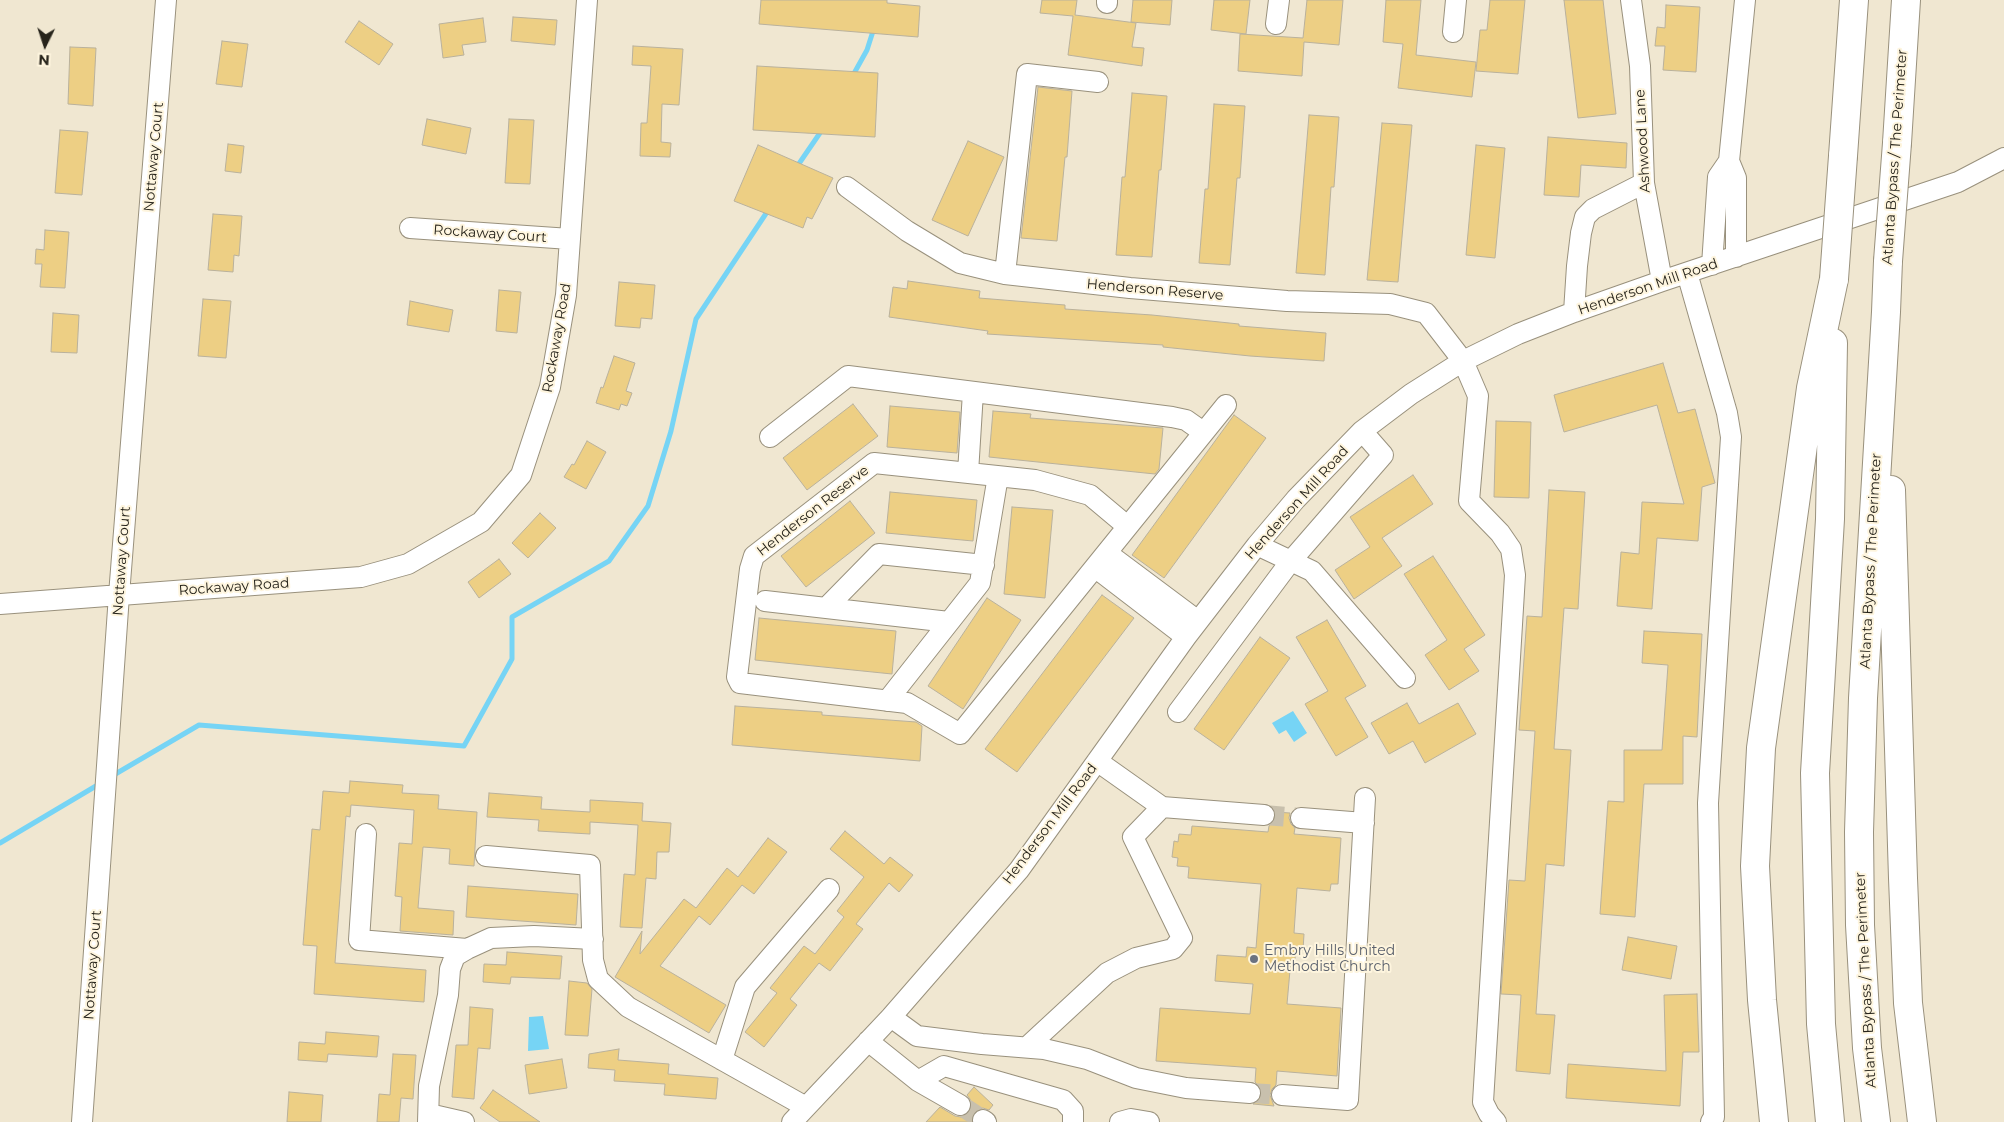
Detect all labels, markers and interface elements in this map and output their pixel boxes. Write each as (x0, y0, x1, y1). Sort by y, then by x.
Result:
north arrow (20, 20, 70, 70)
street label: Atlanta Bypass / The Perimeter (1879, 49, 1911, 265)
text: N (38, 51, 50, 69)
street label: Ashwood Lane (1632, 89, 1654, 193)
street label: Nottaway Court (141, 102, 167, 212)
street label: Rockaway Court (433, 222, 547, 246)
street label: Henderson Mill Road (1576, 255, 1720, 319)
street label: Henderson Reserve (1086, 276, 1224, 304)
street label: Rockaway Road (539, 282, 575, 394)
street label: Henderson Mill Road (1242, 443, 1352, 563)
street label: Atlanta Bypass / The Perimeter (1857, 453, 1885, 669)
street label: Henderson Reserve (754, 462, 872, 560)
street label: Nottaway Court (110, 506, 134, 616)
street label: Rockaway Road (178, 575, 290, 599)
street label: Henderson Mill Road (999, 760, 1101, 888)
street label: Atlanta Bypass / The Perimeter (1852, 872, 1880, 1088)
street label: Nottaway Court (81, 910, 105, 1020)
place label: Embry Hills United Methodist Church (1264, 943, 1395, 976)
marker: Embry Hills United Methodist Church (1248, 953, 1260, 965)

